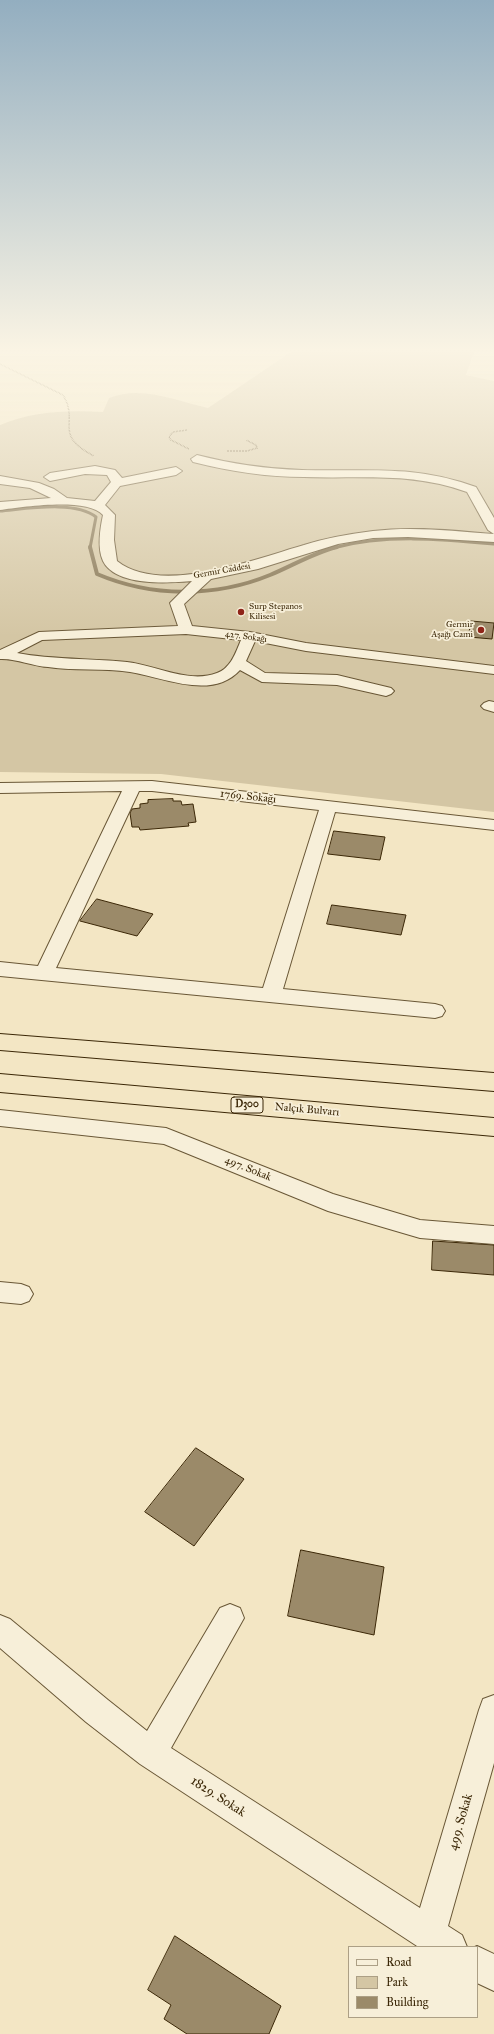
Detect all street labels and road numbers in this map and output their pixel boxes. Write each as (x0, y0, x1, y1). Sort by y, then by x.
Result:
street label: Germir Caddesi (193, 561, 251, 581)
street label: 427. Sokağı (224, 629, 268, 645)
street label: 1769. Sokağı (219, 787, 277, 807)
road number: D300 (231, 1097, 263, 1113)
street label: Nalçık Bulvarı (274, 1101, 340, 1119)
street label: 497. Sokak (223, 1154, 273, 1184)
street label: 1829. Sokak (188, 1773, 248, 1821)
street label: 499. Sokak (445, 1792, 477, 1852)

